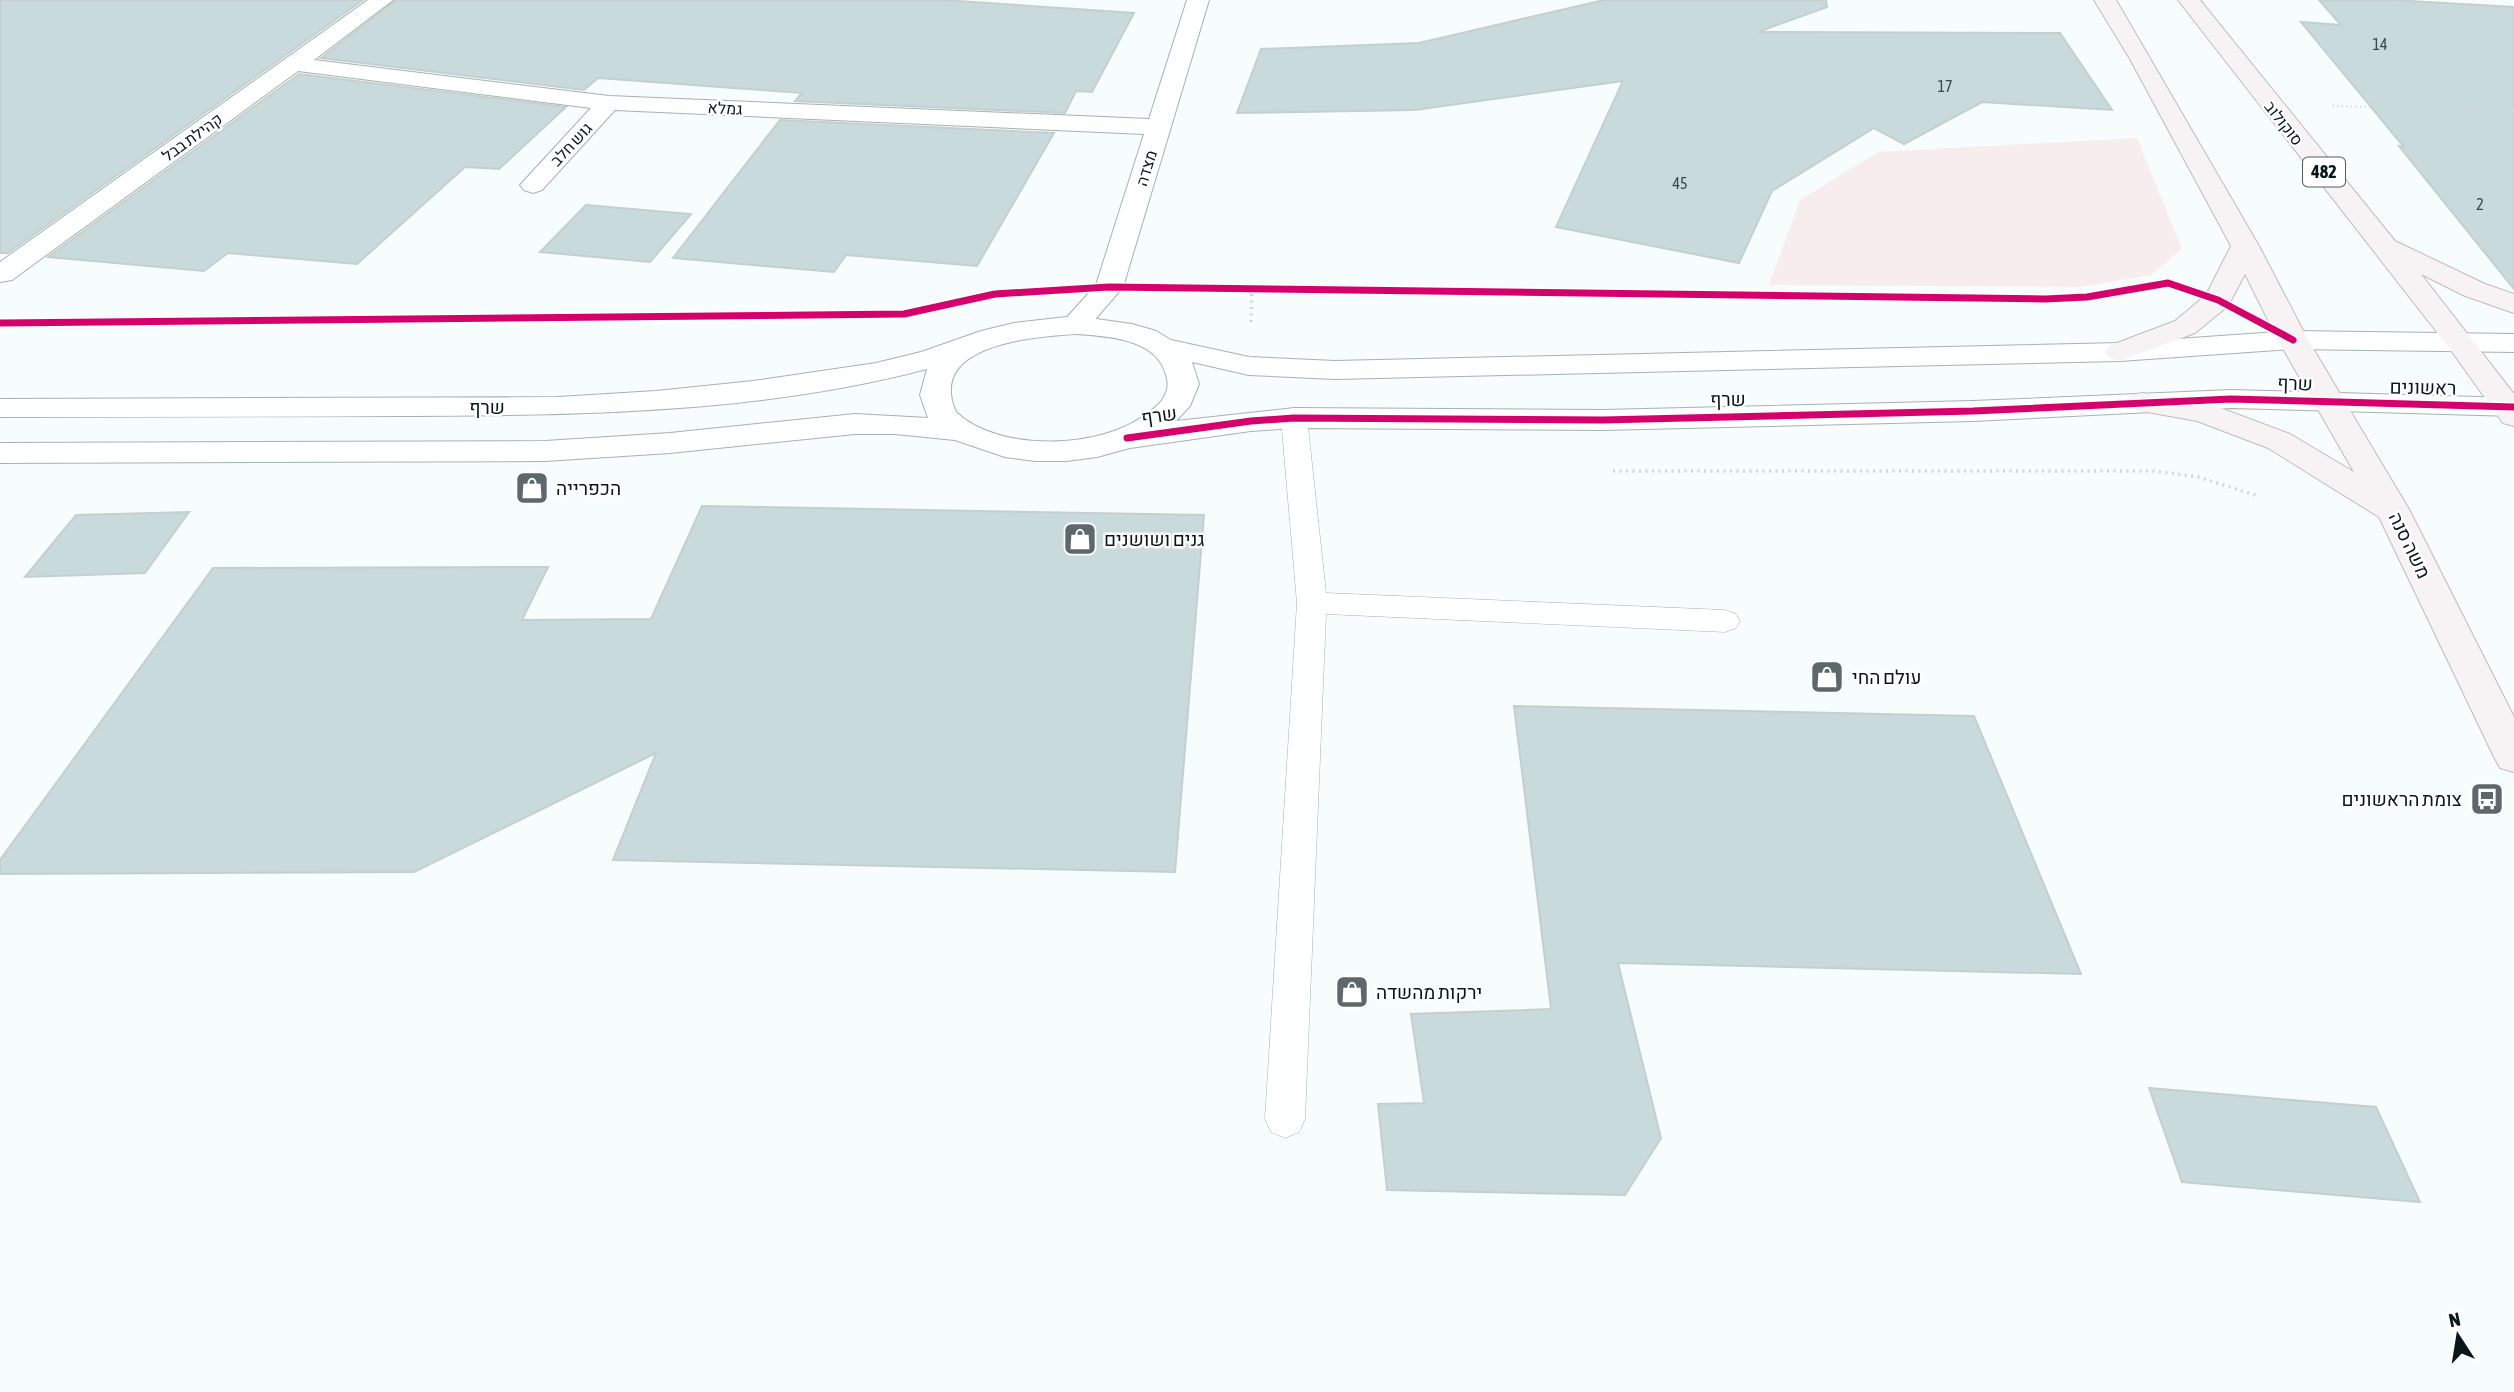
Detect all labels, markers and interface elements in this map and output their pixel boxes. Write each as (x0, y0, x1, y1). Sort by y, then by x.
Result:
house number: 14 (2372, 35, 2388, 53)
house number: 17 (1937, 77, 1953, 95)
street label: סוקולוב (2261, 97, 2307, 149)
street label: גמלא (707, 98, 743, 118)
street label: קהילת בבל (159, 109, 225, 165)
street label: גוש חלב (547, 119, 595, 169)
street label: מצדה (1132, 148, 1160, 188)
road number: 482 (2303, 158, 2345, 187)
house number: 45 (1672, 174, 1688, 192)
house number: 2 (2476, 195, 2484, 213)
street label: שרף (2277, 371, 2313, 395)
street label: ראשונים (2389, 375, 2457, 399)
street label: שרף (1710, 388, 1746, 410)
street label: שרף (469, 396, 505, 418)
street label: שרף (1140, 402, 1178, 428)
shop icon: הכפרייה (513, 469, 551, 507)
place label: הכפרייה (556, 477, 621, 499)
street label: משה סנה (2385, 508, 2435, 582)
shop icon: גנים ושושנים (1061, 520, 1099, 558)
place label: גנים ושושנים (1104, 528, 1205, 550)
shop icon: עולם החי (1808, 658, 1846, 696)
place label: עולם החי (1852, 666, 1921, 688)
bus stop icon: צומת הראשונים (2468, 780, 2506, 818)
place label: צומת הראשונים (2341, 788, 2462, 810)
shop icon: ירקות מהשדה (1333, 973, 1371, 1011)
place label: ירקות מהשדה (1376, 981, 1482, 1003)
north arrow (2423, 1301, 2493, 1371)
text: N (2447, 1307, 2462, 1331)

